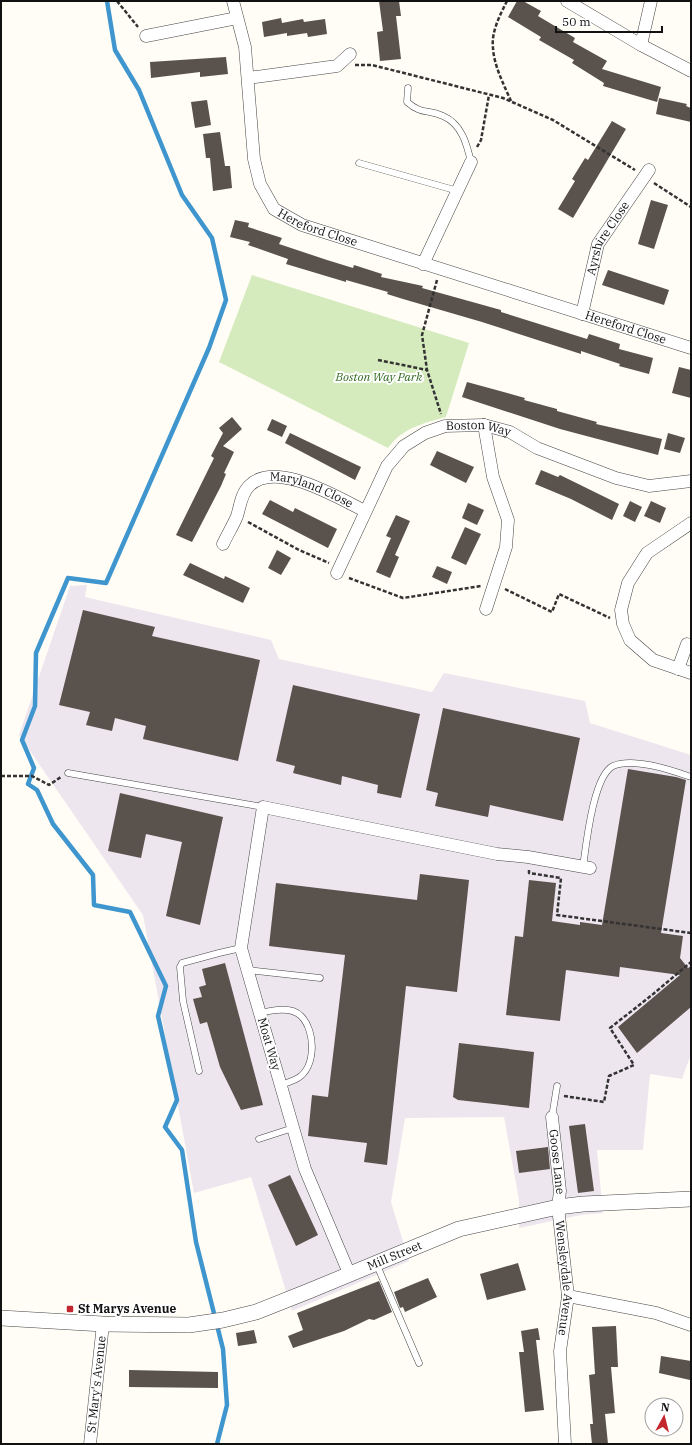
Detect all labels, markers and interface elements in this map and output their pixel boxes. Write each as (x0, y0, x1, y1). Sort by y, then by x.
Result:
scale bar (556, 8, 662, 34)
text: 50 m (562, 14, 591, 29)
street label: Ayrshire Close (583, 198, 632, 277)
street label: Hereford Close (275, 205, 359, 249)
street label: Hereford Close (583, 307, 668, 347)
park label: Boston Way Park (335, 369, 423, 384)
street label: Boston Way (446, 417, 513, 439)
street label: Maryland Close (270, 469, 356, 511)
street label: Moat Way (255, 1016, 284, 1073)
street label: Goose Lane (546, 1128, 568, 1195)
street label: Wensleydale Avenue (553, 1219, 576, 1337)
street label: Mill Street (365, 1237, 424, 1273)
place label: St Marys Avenue (78, 1301, 176, 1316)
marker: St Marys Avenue (65, 1304, 75, 1314)
street label: St Mary's Avenue (83, 1335, 109, 1433)
north arrow (644, 1397, 684, 1437)
text: N (660, 1400, 671, 1415)

